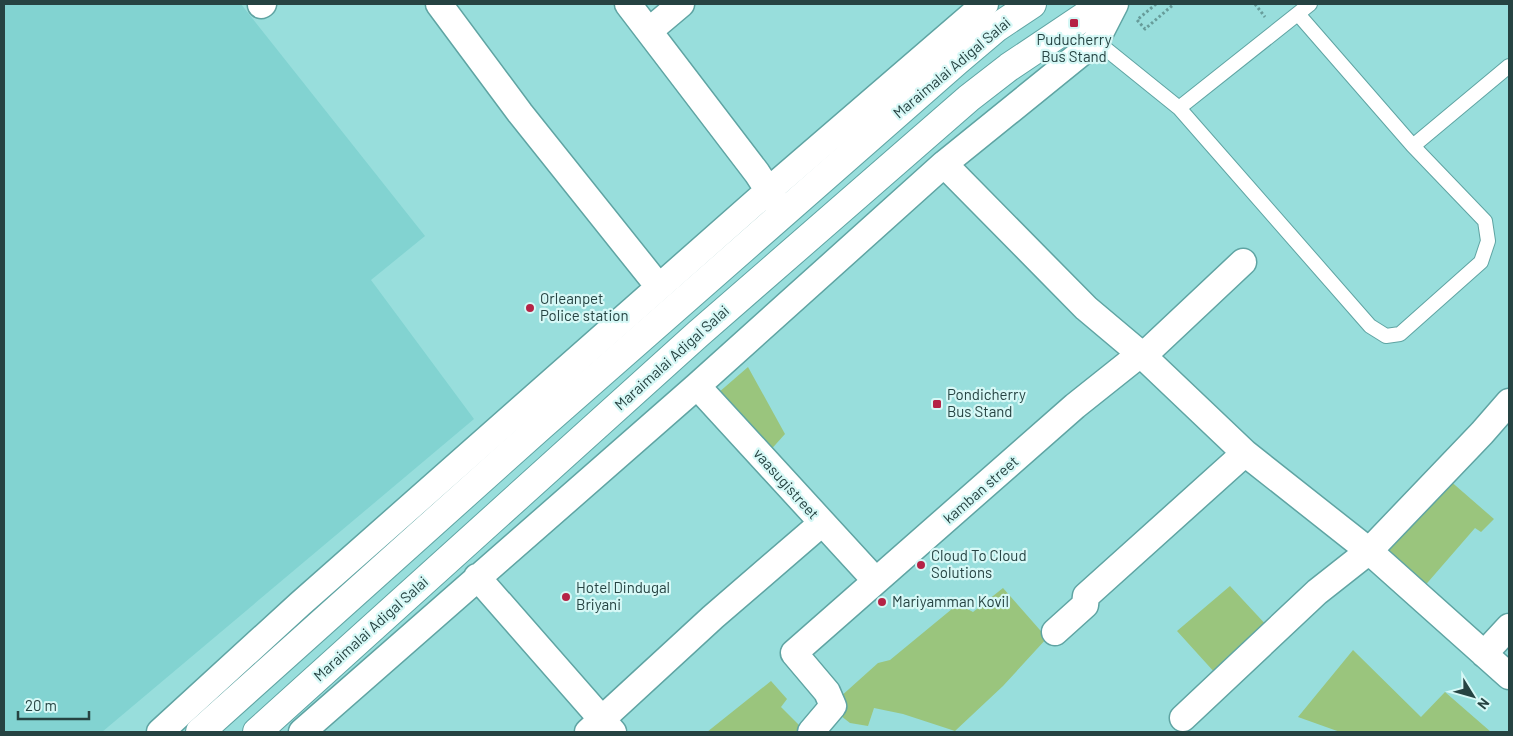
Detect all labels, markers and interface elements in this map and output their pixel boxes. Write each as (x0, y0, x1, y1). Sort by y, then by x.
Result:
street label: Maraimalai Adigal Salai (889, 13, 1014, 122)
marker: Puducherry Bus Stand (1068, 17, 1080, 29)
place label: Puducherry Bus Stand (1036, 30, 1112, 65)
place label: Orleanpet Police station (540, 289, 629, 324)
street label: Maraimalai Adigal Salai (610, 301, 732, 413)
marker: Orleanpet Police station (524, 302, 536, 314)
place label: Pondicherry Bus Stand (947, 385, 1026, 420)
marker: Pondicherry Bus Stand (931, 398, 943, 410)
street label: vaasugistreet (750, 444, 823, 522)
street label: kamban street (939, 452, 1022, 527)
place label: Cloud To Cloud Solutions (931, 546, 1027, 581)
marker: Cloud To Cloud Solutions (915, 559, 927, 571)
street label: Maraimalai Adigal Salai (309, 572, 431, 684)
place label: Hotel Dindugal Briyani (576, 578, 670, 613)
marker: Hotel Dindugal Briyani (560, 591, 572, 603)
place label: Mariyamman Kovil (892, 592, 1009, 610)
marker: Mariyamman Kovil (876, 596, 888, 608)
north arrow (1448, 671, 1498, 721)
scale bar (18, 688, 89, 720)
text: N (1474, 695, 1493, 713)
text: 20 m (25, 696, 57, 714)

